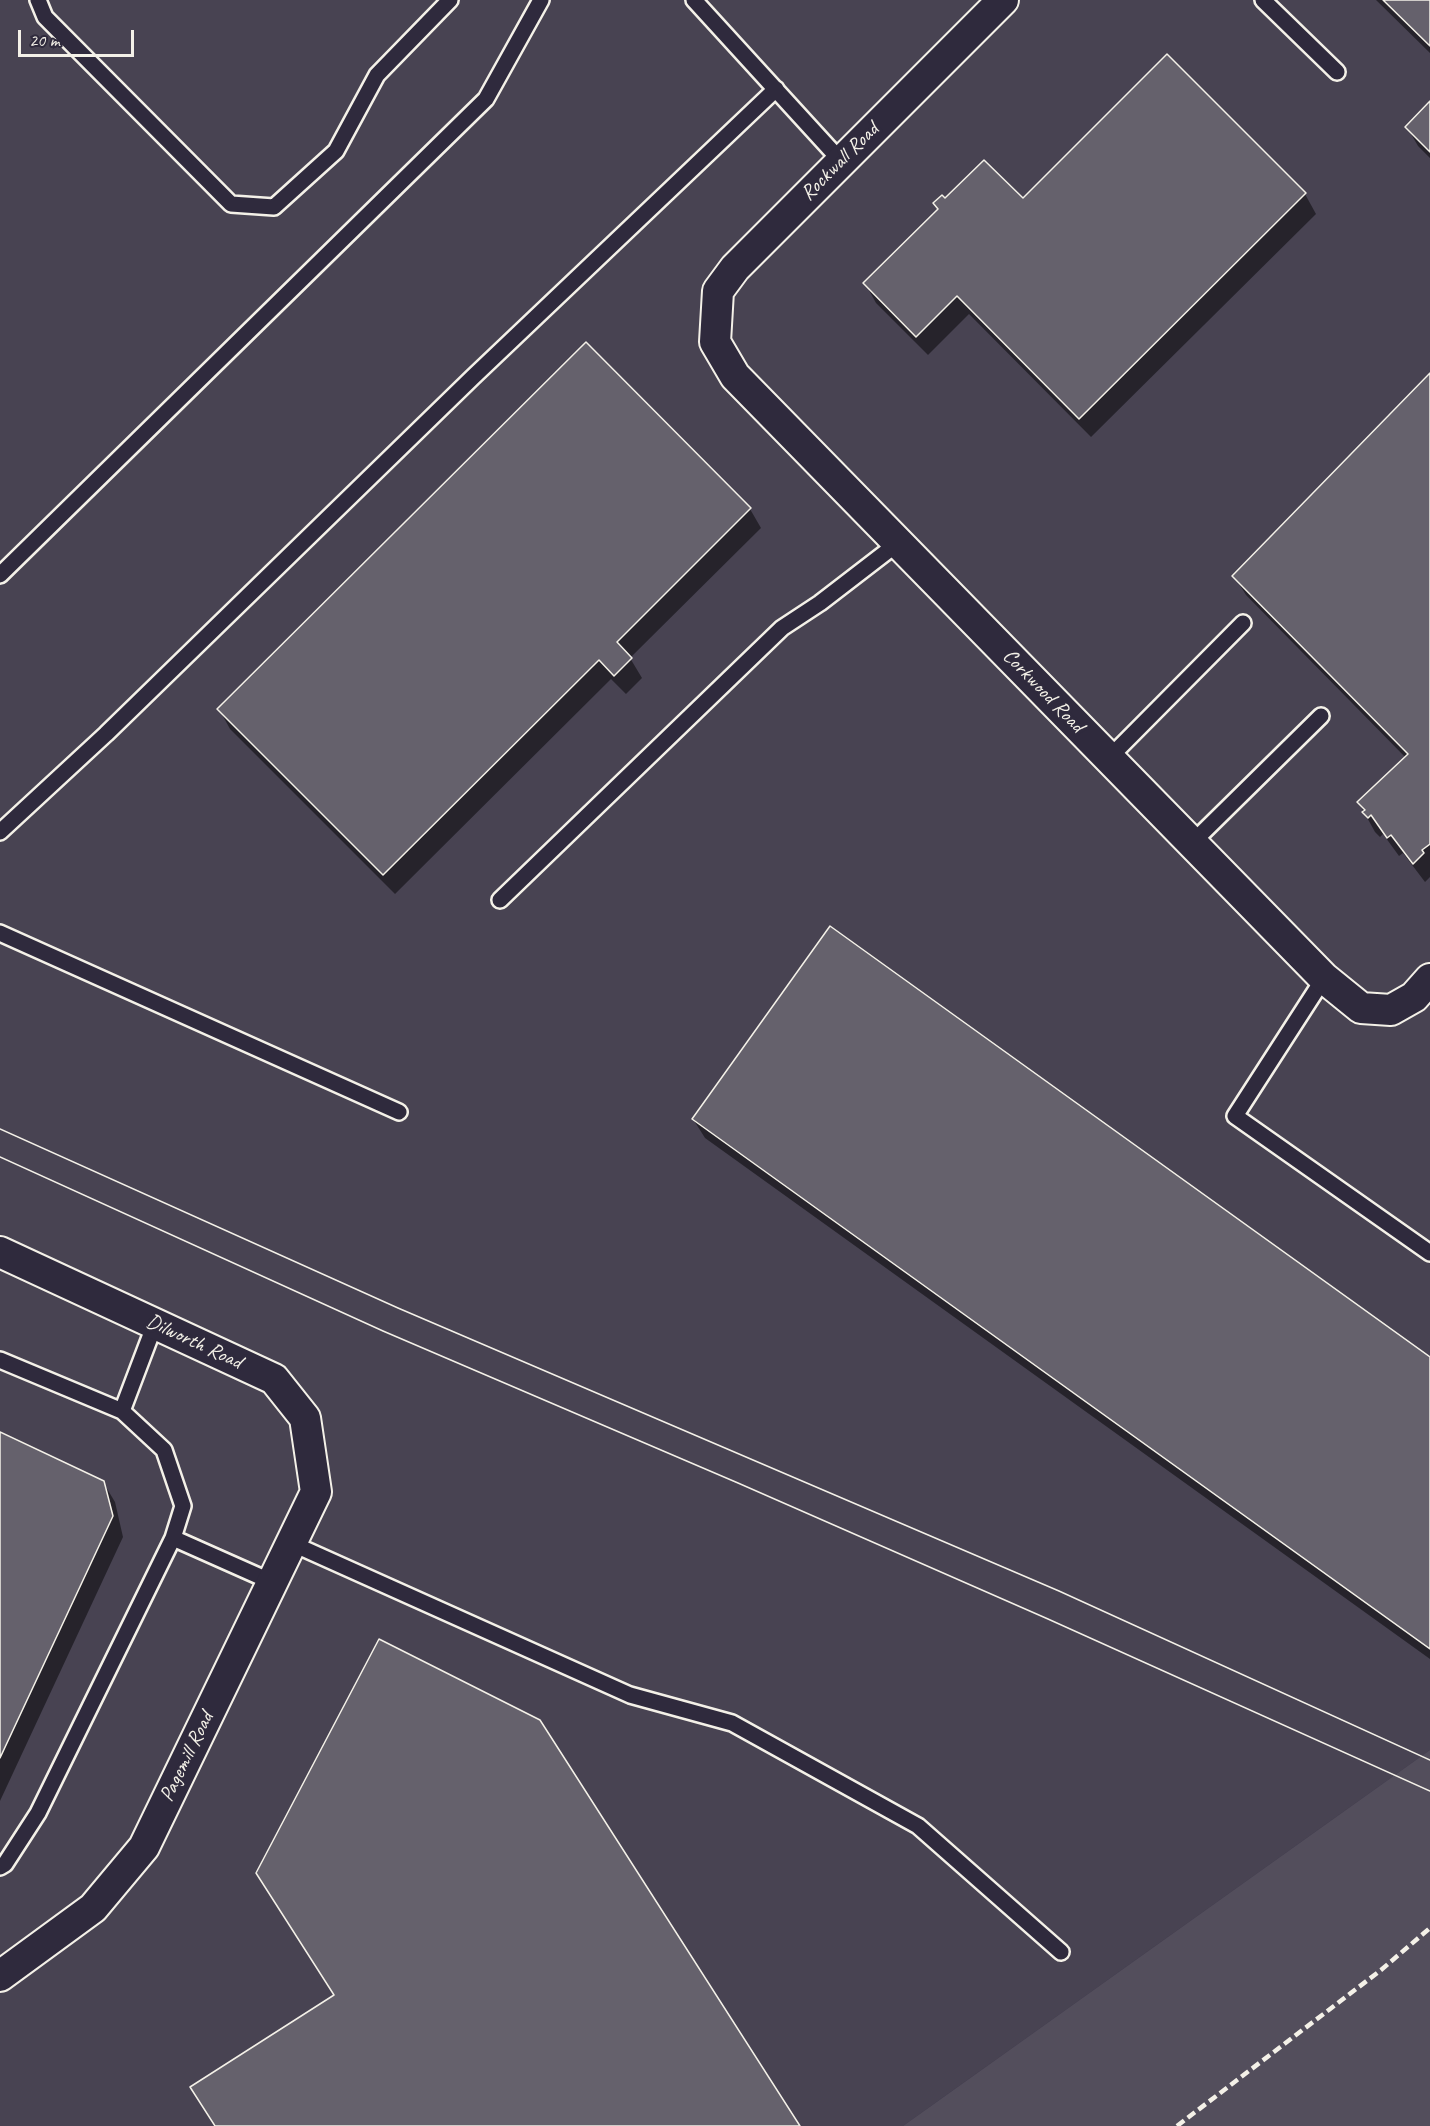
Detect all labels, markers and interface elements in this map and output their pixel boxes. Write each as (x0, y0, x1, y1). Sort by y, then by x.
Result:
scale bar (21, 18, 136, 56)
text: 20 m (29, 29, 60, 51)
street label: Rockwall Road (796, 118, 884, 206)
street label: Corkwood Road (997, 644, 1089, 738)
street label: Dilworth Road (142, 1309, 246, 1375)
street label: Pagemill Road (155, 1708, 219, 1806)

